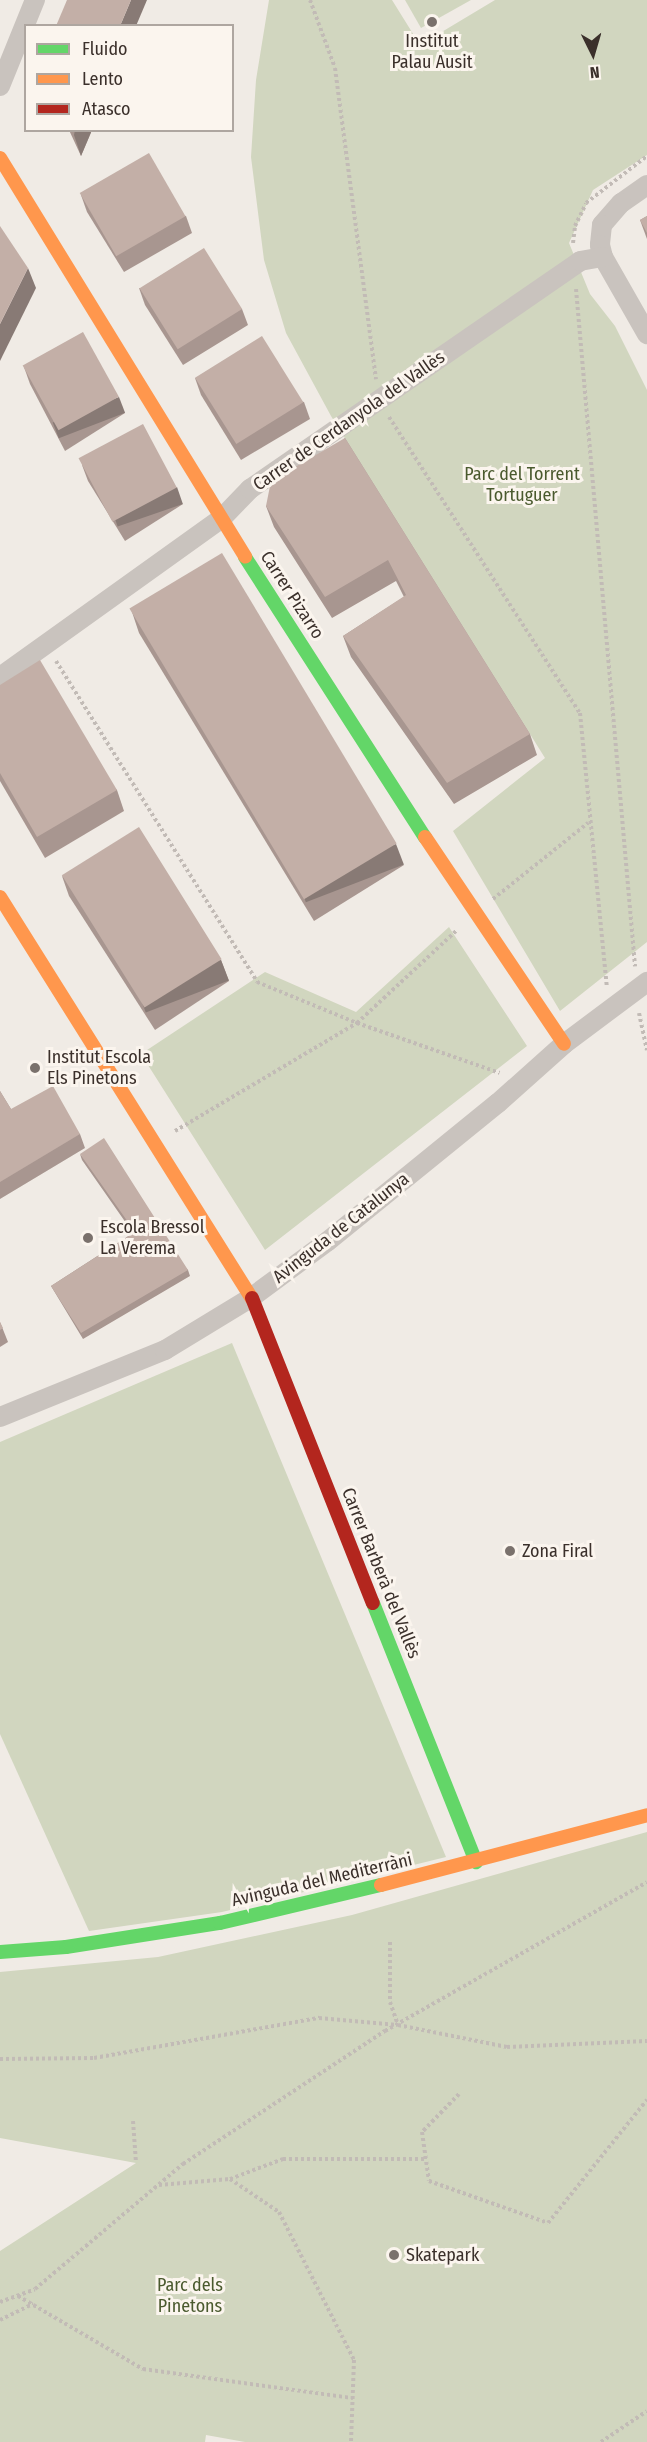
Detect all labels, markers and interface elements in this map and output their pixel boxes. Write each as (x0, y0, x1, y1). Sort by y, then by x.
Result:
marker: Institut Palau Ausit (425, 15, 439, 29)
legend (24, 24, 234, 132)
north arrow (563, 24, 623, 84)
place label: Institut Palau Ausit (391, 31, 473, 74)
text: Fluido (82, 38, 128, 60)
text: N (589, 63, 600, 82)
text: Lento (82, 68, 123, 90)
text: Atasco (82, 98, 130, 120)
street label: Carrer de Cerdanyola del Vallès (249, 346, 449, 496)
park label: Parc del Torrent Tortuguer (464, 464, 580, 506)
street label: Carrer Pizarro (256, 547, 328, 643)
place label: Institut Escola Els Pinetons (47, 1047, 151, 1090)
marker: Institut Escola Els Pinetons (28, 1061, 42, 1075)
street label: Avinguda de Catalunya (269, 1168, 413, 1288)
place label: Escola Bressol La Verema (100, 1217, 205, 1260)
marker: Escola Bressol La Verema (81, 1231, 95, 1245)
street label: Carrer Barberà del Vallès (337, 1485, 425, 1661)
place label: Zona Firal (522, 1540, 593, 1562)
marker: Zona Firal (503, 1544, 517, 1558)
street label: Avinguda del Mediterràni (230, 1849, 414, 1911)
place label: Skatepark (406, 2244, 479, 2266)
marker: Skatepark (387, 2248, 401, 2262)
park label: Parc dels Pinetons (157, 2275, 223, 2318)

